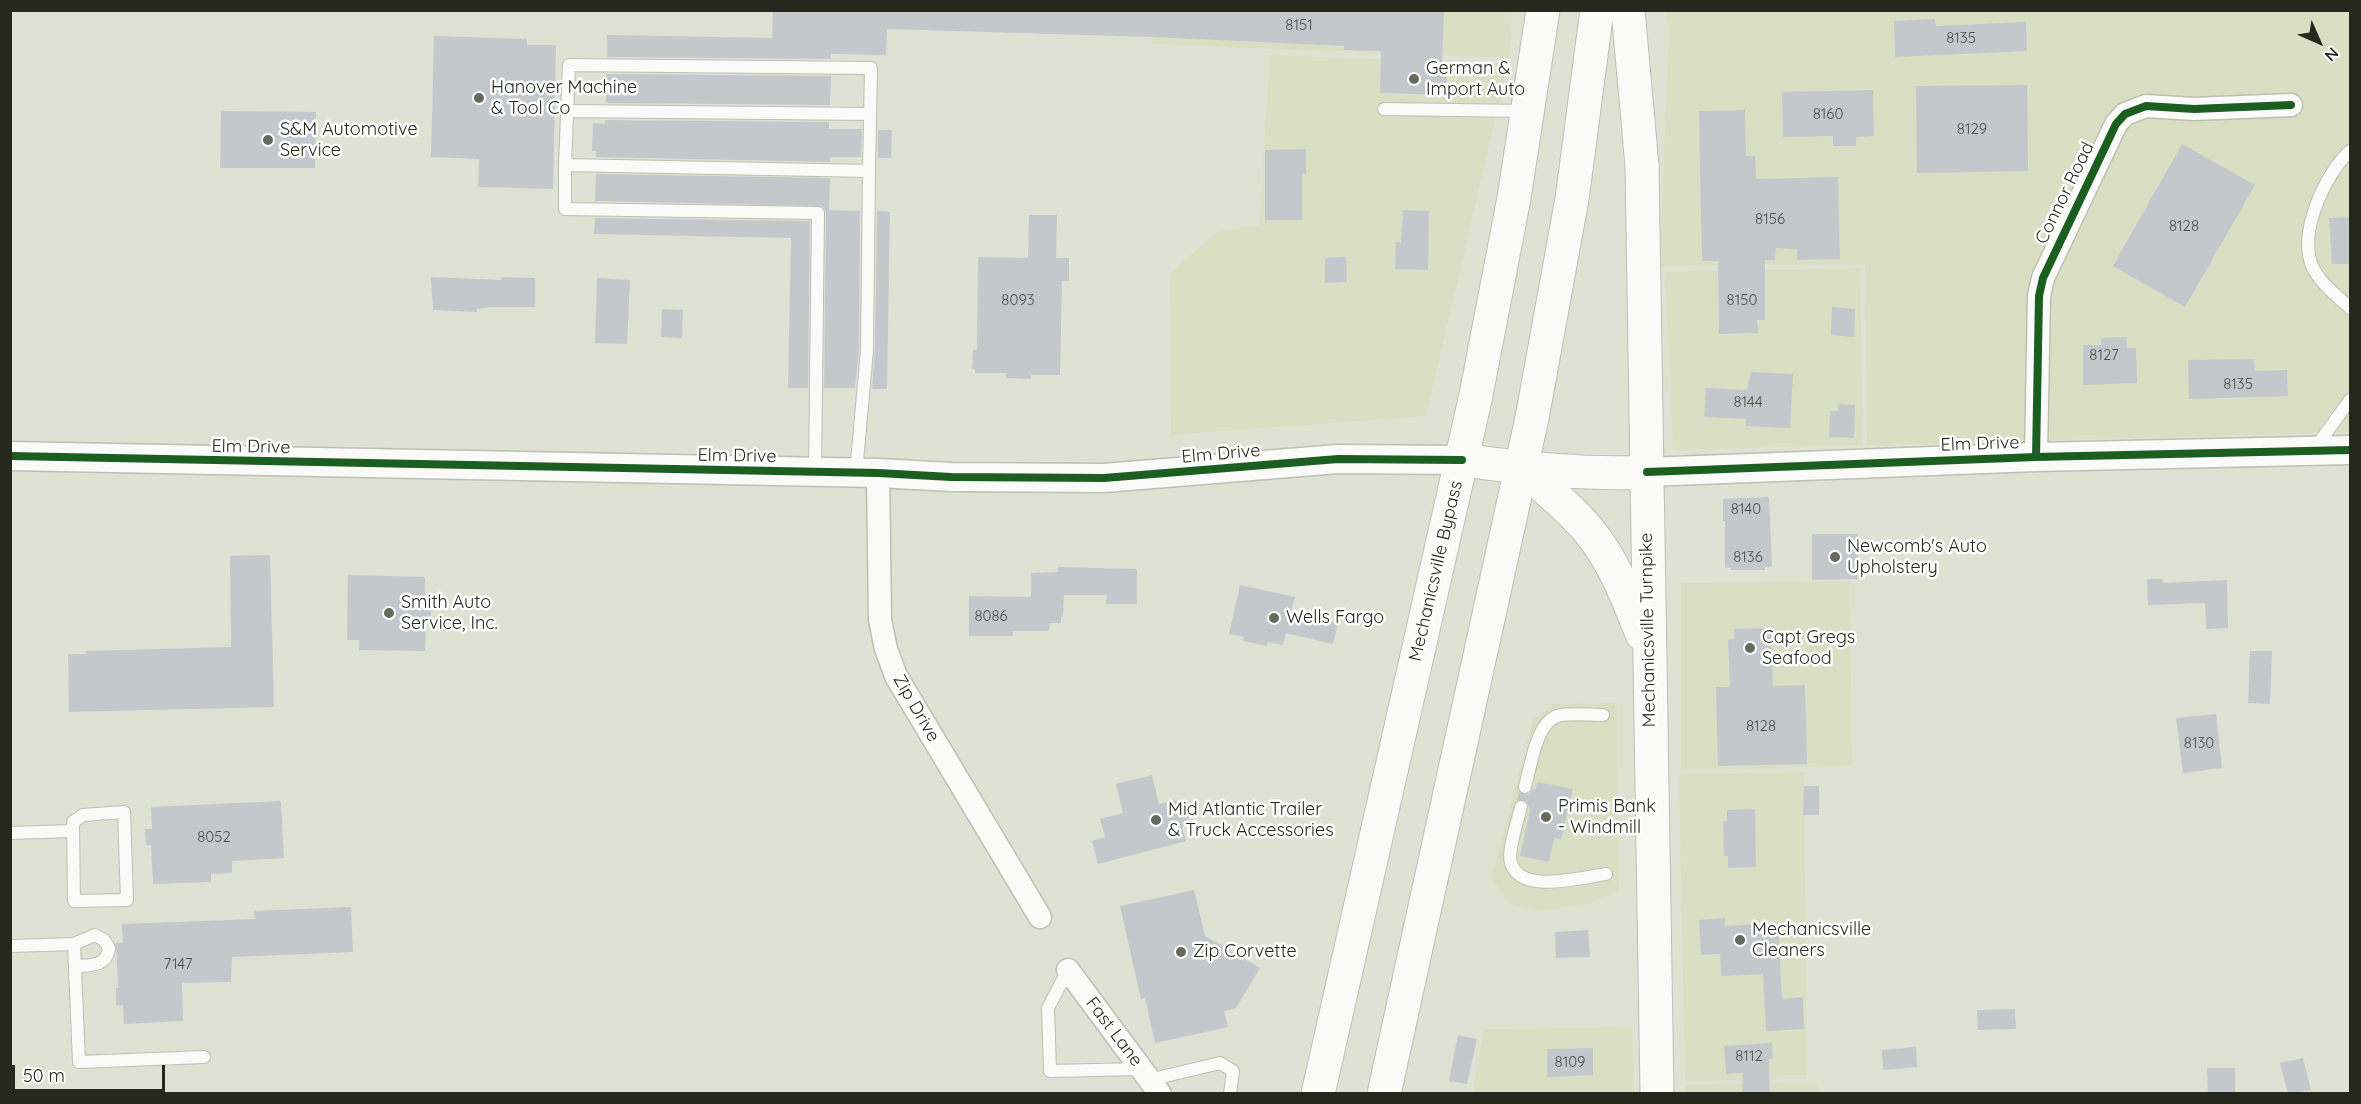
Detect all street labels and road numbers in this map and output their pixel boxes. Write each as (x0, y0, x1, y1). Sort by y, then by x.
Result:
street label: Connor Road (2031, 138, 2099, 248)
street label: Elm Drive (1940, 432, 2020, 456)
street label: Elm Drive (211, 436, 291, 458)
street label: Elm Drive (1181, 440, 1261, 468)
street label: Elm Drive (697, 445, 777, 467)
street label: Mechanicsville Bypass (1405, 479, 1467, 663)
street label: Mechanicsville Turnpike (1636, 533, 1660, 727)
street label: Zip Drive (888, 670, 944, 746)
street label: Fast Lane (1081, 993, 1147, 1071)

